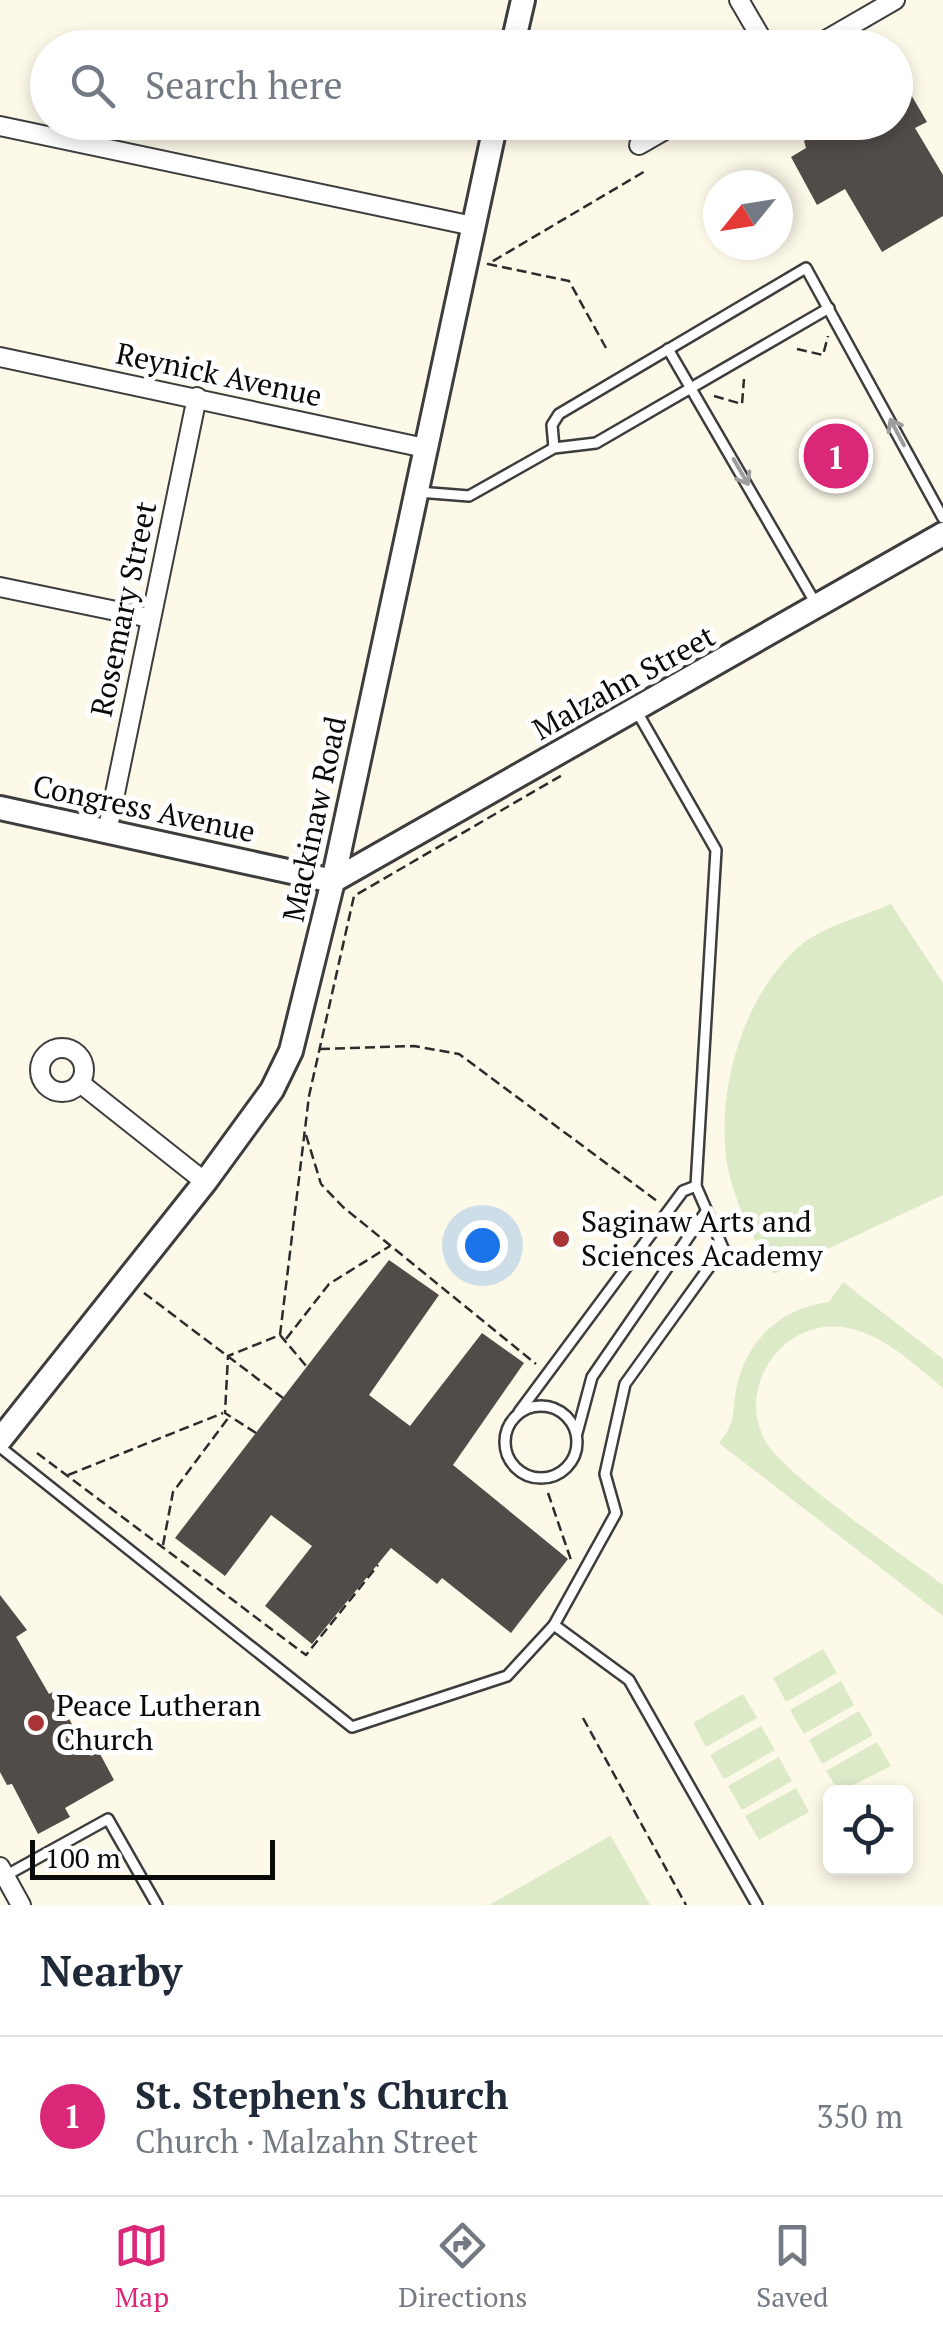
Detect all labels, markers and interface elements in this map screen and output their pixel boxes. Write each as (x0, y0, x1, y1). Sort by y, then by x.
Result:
search box (30, 30, 913, 140)
icon: search (65, 58, 120, 113)
text: Search here (145, 60, 343, 110)
north arrow (703, 170, 793, 260)
street label: Reynick Avenue (113, 333, 326, 415)
pin: 1 (804, 418, 868, 494)
one-way arrow (886, 418, 906, 447)
one-way arrow (732, 457, 752, 486)
street label: Rosemary Street (81, 498, 165, 720)
street label: Malzahn Street (525, 615, 722, 749)
street label: Mackinaw Road (273, 713, 355, 925)
street label: Congress Avenue (29, 765, 259, 851)
place label: Saginaw Arts and Sciences Academy (581, 1201, 823, 1275)
your location (457, 1220, 508, 1271)
marker: Saginaw Arts and Sciences Academy (550, 1228, 572, 1250)
place label: Peace Lutheran Church (56, 1685, 261, 1759)
marker: Peace Lutheran Church (25, 1712, 47, 1734)
map controls (823, 1785, 913, 1875)
button: locate (823, 1785, 913, 1875)
scale bar (30, 1835, 275, 1880)
text: 100 m (45, 1839, 121, 1876)
text: Nearby (40, 1942, 182, 1998)
text: St. Stephen's Church (135, 2070, 508, 2120)
text: 1 (63, 2095, 82, 2137)
text: 350 m (816, 2095, 903, 2137)
text: Church · Malzahn Street (135, 2120, 478, 2162)
tab: Map (114, 2218, 169, 2315)
tab: Directions (398, 2218, 527, 2315)
tab: Saved (756, 2218, 829, 2315)

